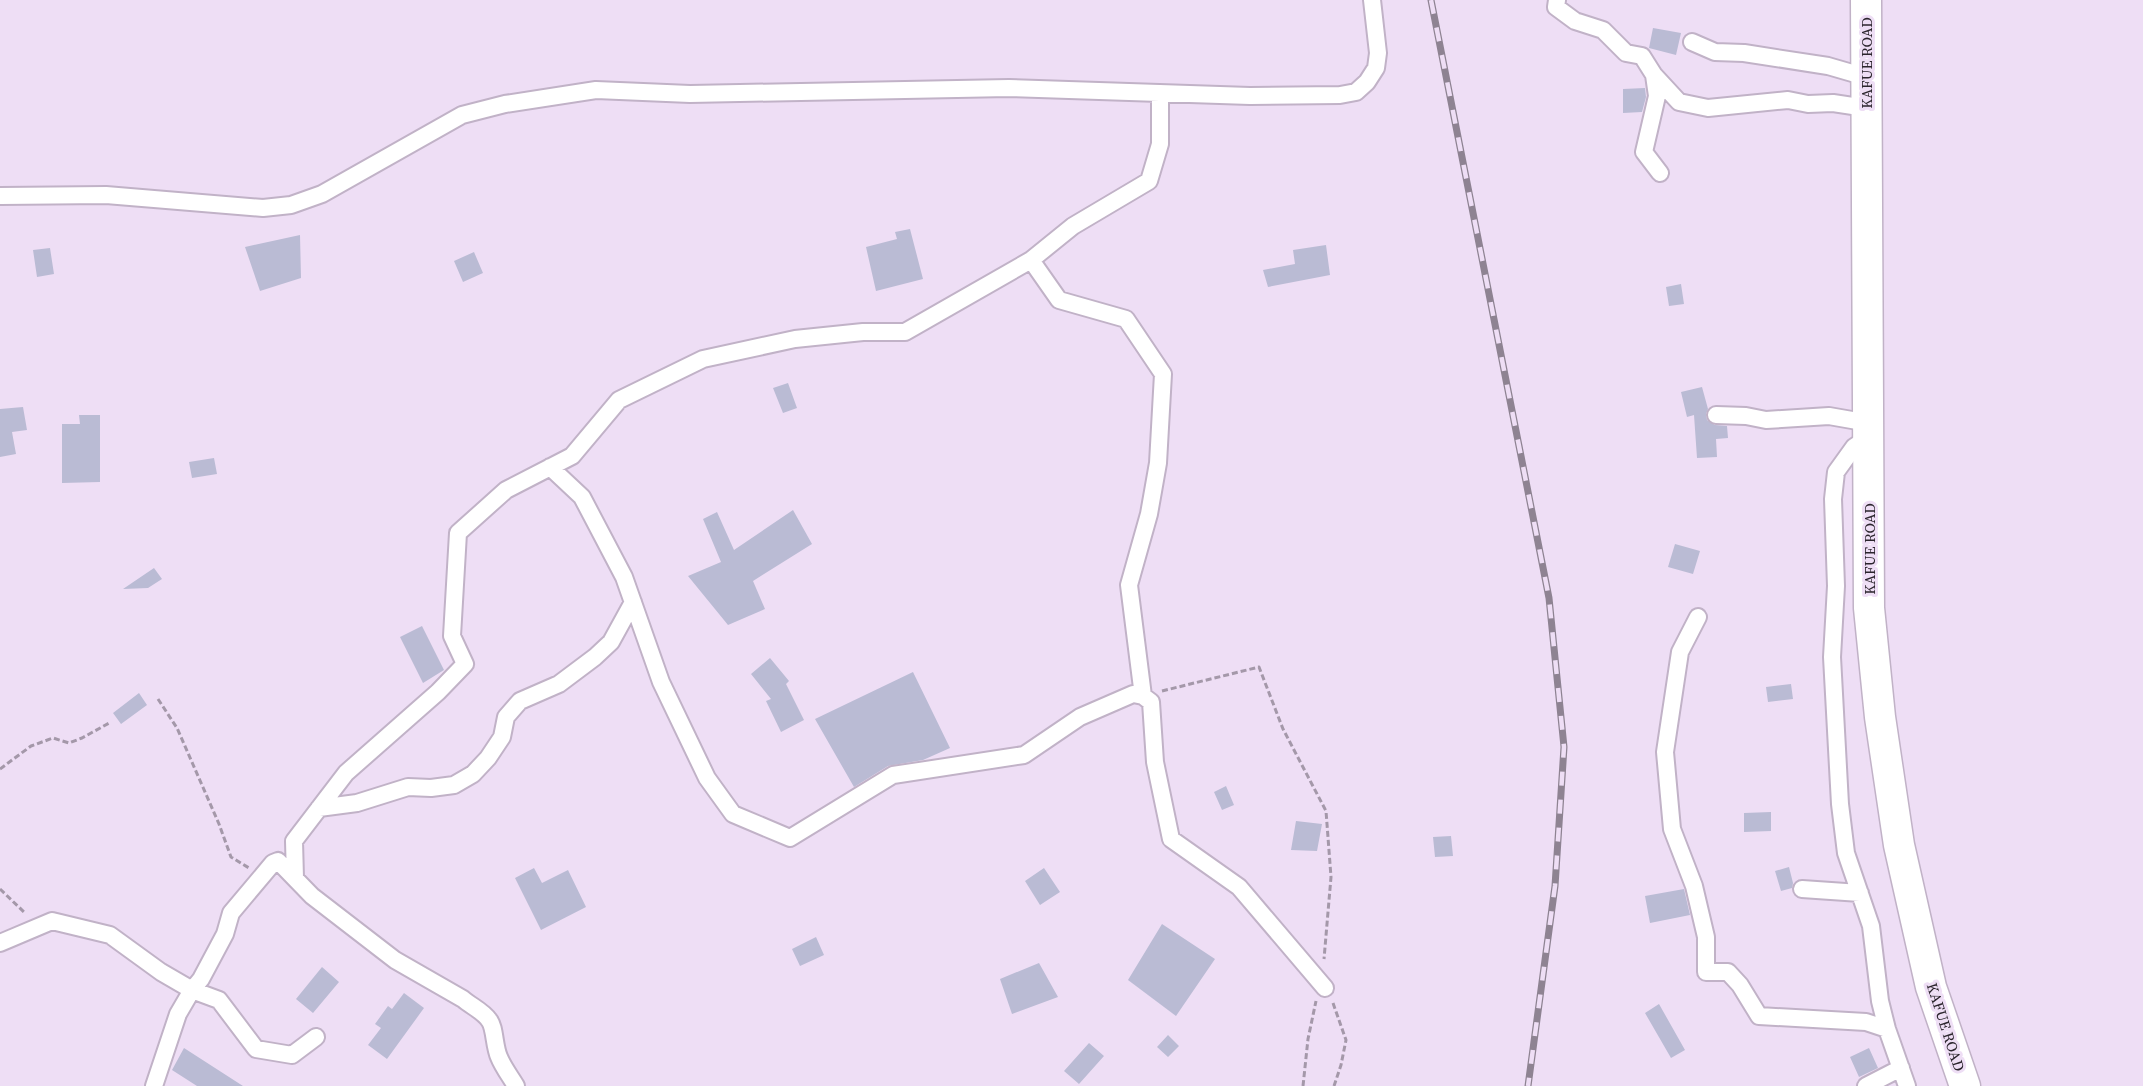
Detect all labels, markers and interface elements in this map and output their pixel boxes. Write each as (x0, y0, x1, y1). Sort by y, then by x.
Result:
street label: KAFUE ROAD (1856, 17, 1877, 109)
street label: KAFUE ROAD (1859, 503, 1880, 595)
street label: KAFUE ROAD (1922, 980, 1970, 1074)

